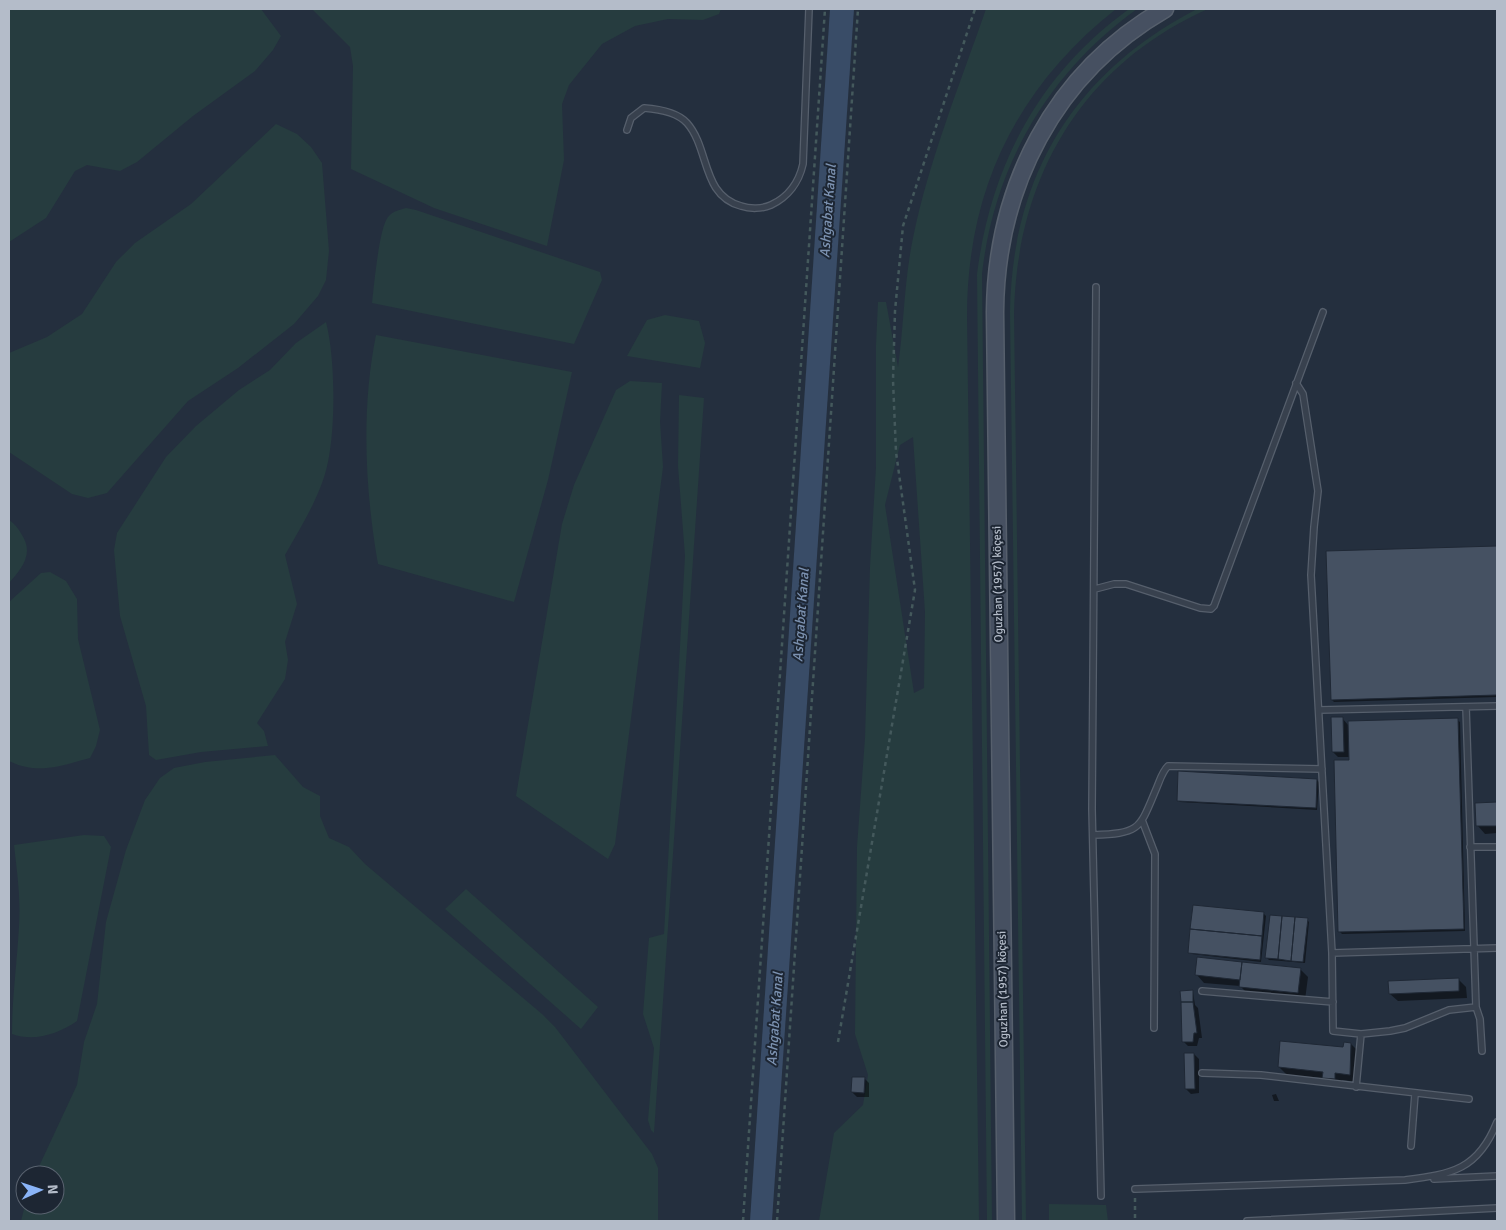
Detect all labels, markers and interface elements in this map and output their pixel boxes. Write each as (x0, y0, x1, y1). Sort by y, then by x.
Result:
water label: Ashgabat Kanal (816, 163, 840, 258)
street label: Oguzhan (1957) köçesi (989, 526, 1007, 642)
water label: Ashgabat Kanal (789, 567, 813, 662)
street label: Oguzhan (1957) köçesi (994, 931, 1012, 1047)
water label: Ashgabat Kanal (763, 971, 787, 1066)
north arrow (15, 1165, 65, 1215)
text: N (44, 1184, 61, 1195)

